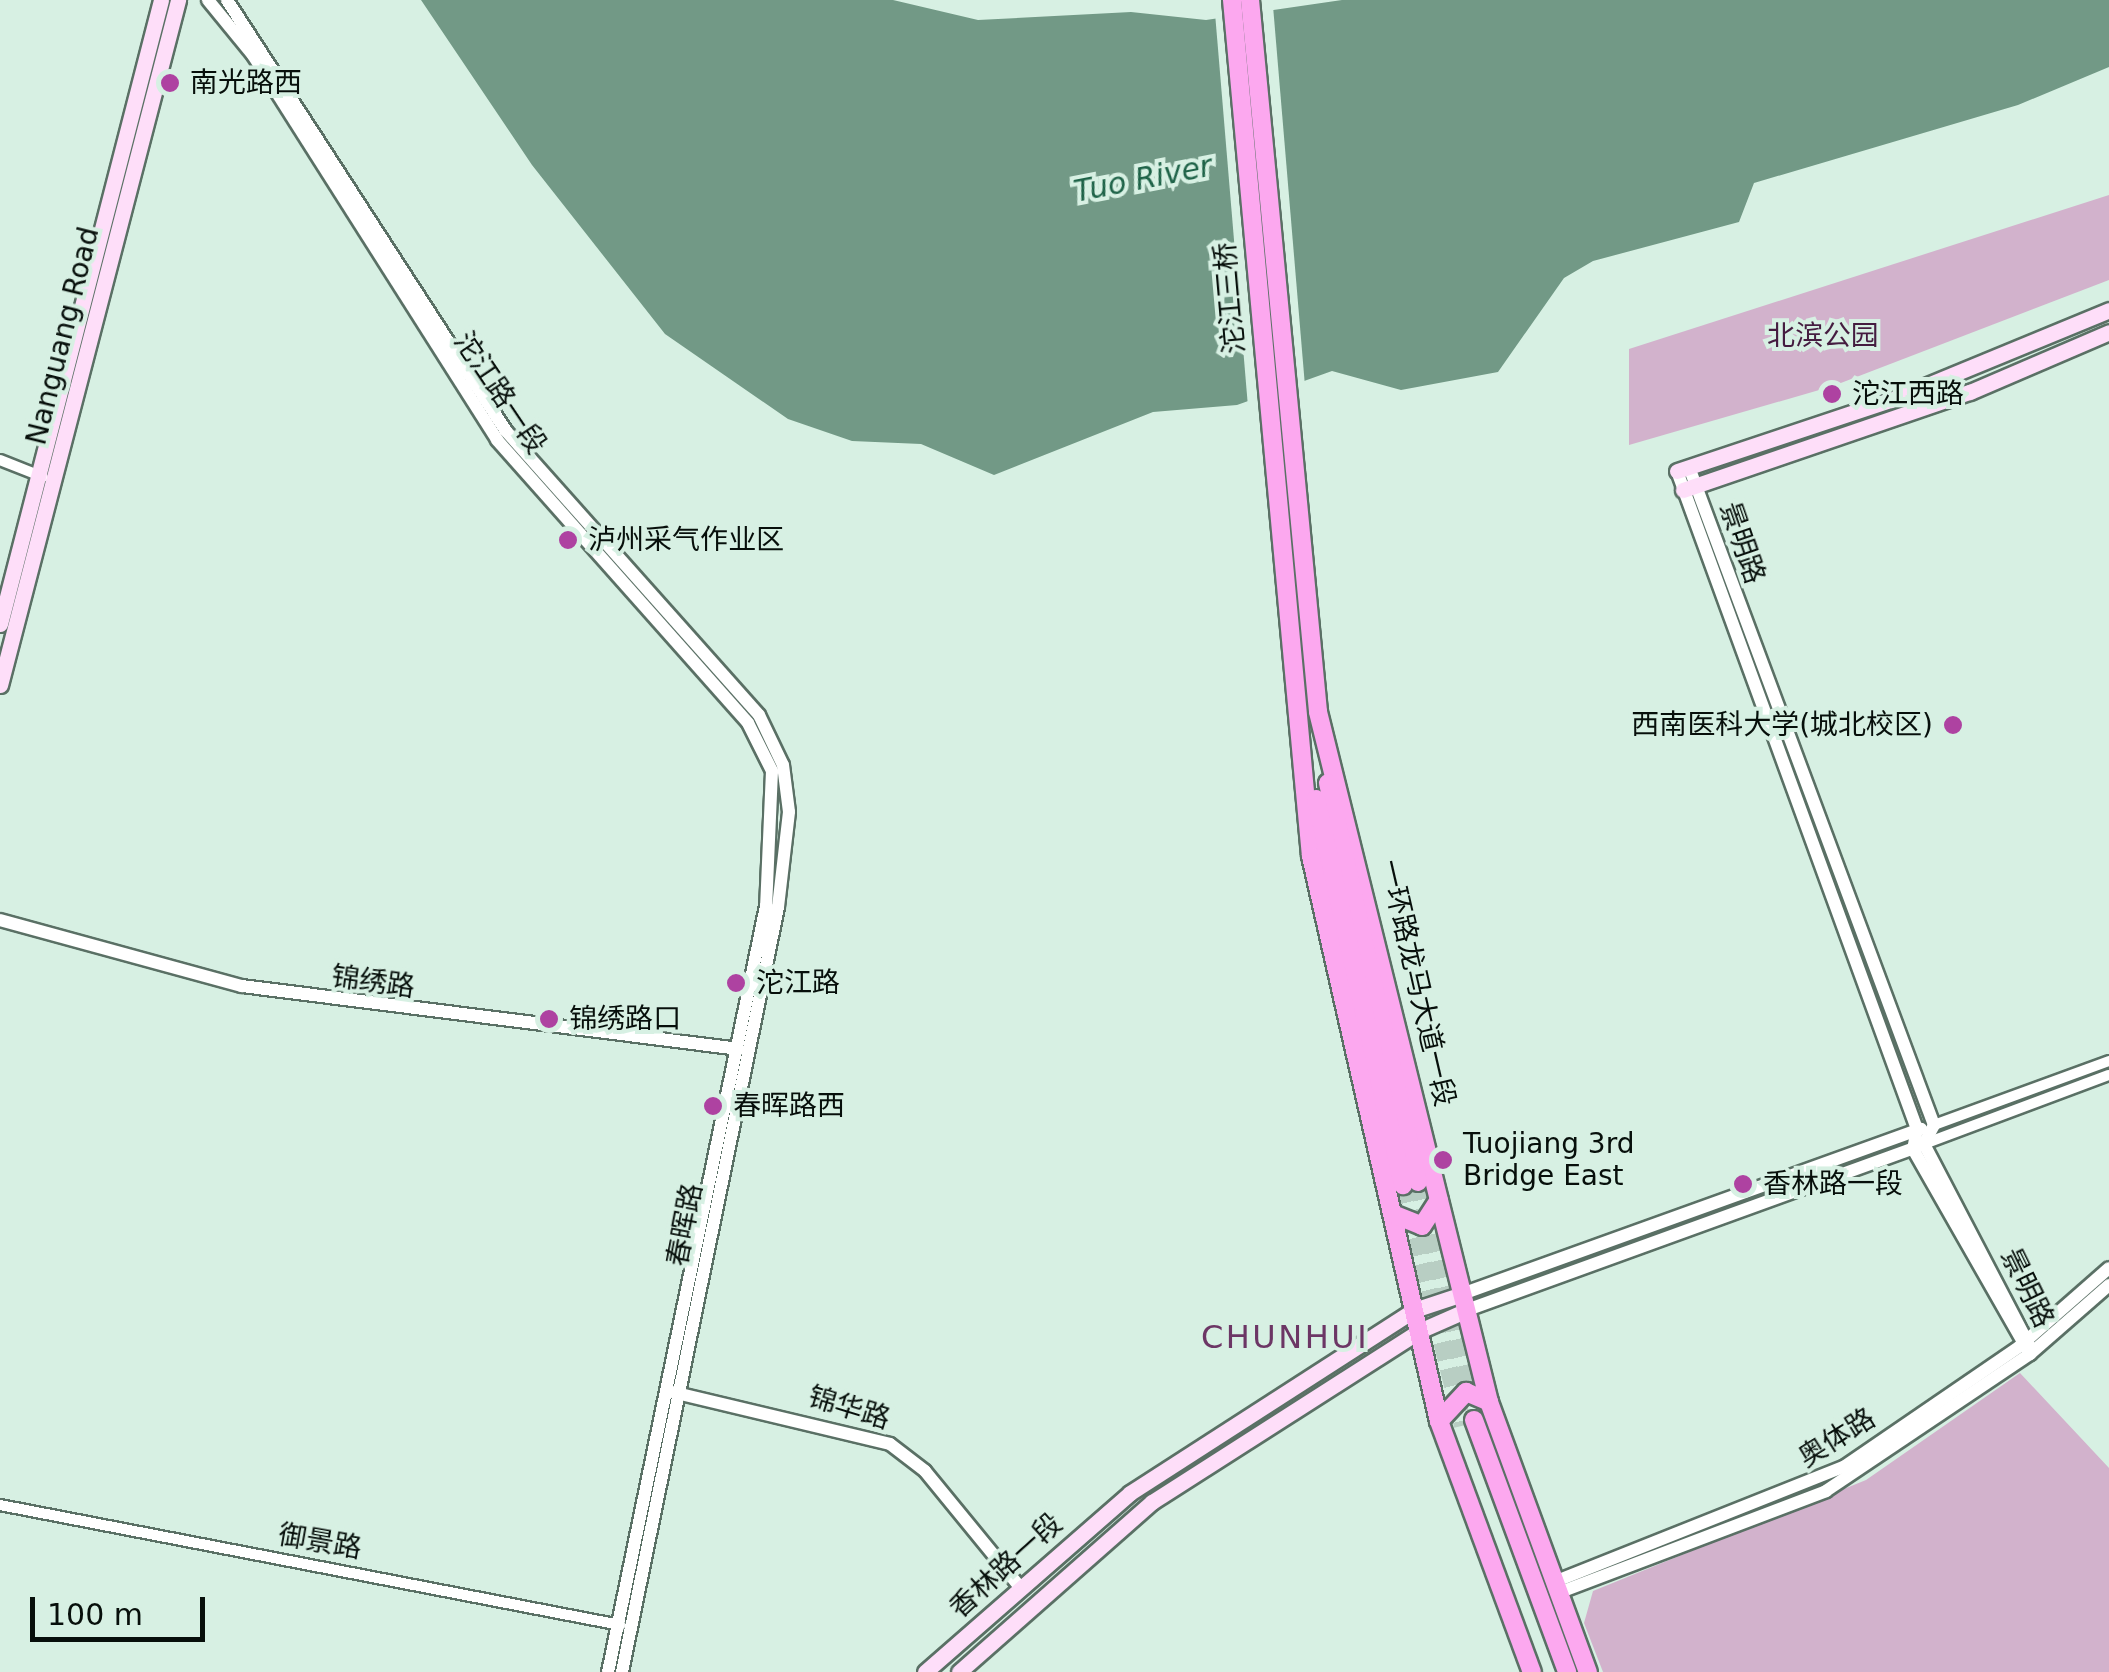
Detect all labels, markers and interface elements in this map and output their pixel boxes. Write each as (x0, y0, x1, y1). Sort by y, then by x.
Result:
place label: 南光路西 (190, 66, 302, 100)
marker: 南光路西 (159, 72, 181, 94)
water label: Tuo River (1071, 148, 1215, 210)
street label: Nanguang Road (20, 224, 106, 448)
street label: 沱江三桥 (1208, 241, 1252, 355)
park label: 北滨公园 (1767, 319, 1879, 353)
street label: 沱江路一段 (447, 326, 553, 460)
place label: 沱江西路 (1852, 377, 1964, 411)
marker: 沱江西路 (1821, 383, 1843, 405)
street label: 景明路 (1712, 498, 1772, 588)
place label: 泸州采气作业区 (588, 523, 784, 557)
marker: 泸州采气作业区 (557, 529, 579, 551)
place label: 西南医科大学(城北校区) (1631, 708, 1933, 742)
marker: 西南医科大学(城北校区) (1942, 714, 1964, 736)
street label: 一环路龙马大道一段 (1372, 856, 1462, 1110)
street label: 锦绣路 (329, 960, 417, 1004)
place label: 沱江路 (756, 966, 840, 1000)
marker: 沱江路 (725, 972, 747, 994)
place label: 锦绣路口 (569, 1002, 681, 1036)
marker: 锦绣路口 (538, 1008, 560, 1030)
place label: 春晖路西 (733, 1089, 845, 1123)
marker: 春晖路西 (702, 1095, 724, 1117)
place label: Tuojiang 3rd Bridge East (1463, 1127, 1634, 1193)
marker: Tuojiang 3rd Bridge East (1432, 1149, 1454, 1171)
place label: 香林路一段 (1763, 1167, 1903, 1201)
marker: 香林路一段 (1732, 1173, 1754, 1195)
street label: 春晖路 (660, 1181, 710, 1269)
street label: 景明路 (1993, 1243, 2061, 1333)
district label: CHUNHUI (1201, 1318, 1369, 1356)
street label: 锦华路 (804, 1380, 894, 1436)
street label: 奥体路 (1792, 1401, 1882, 1475)
street label: 香林路一段 (943, 1507, 1069, 1625)
street label: 御景路 (276, 1518, 364, 1566)
scale bar (35, 1577, 210, 1639)
text: 100 m (47, 1597, 143, 1632)

